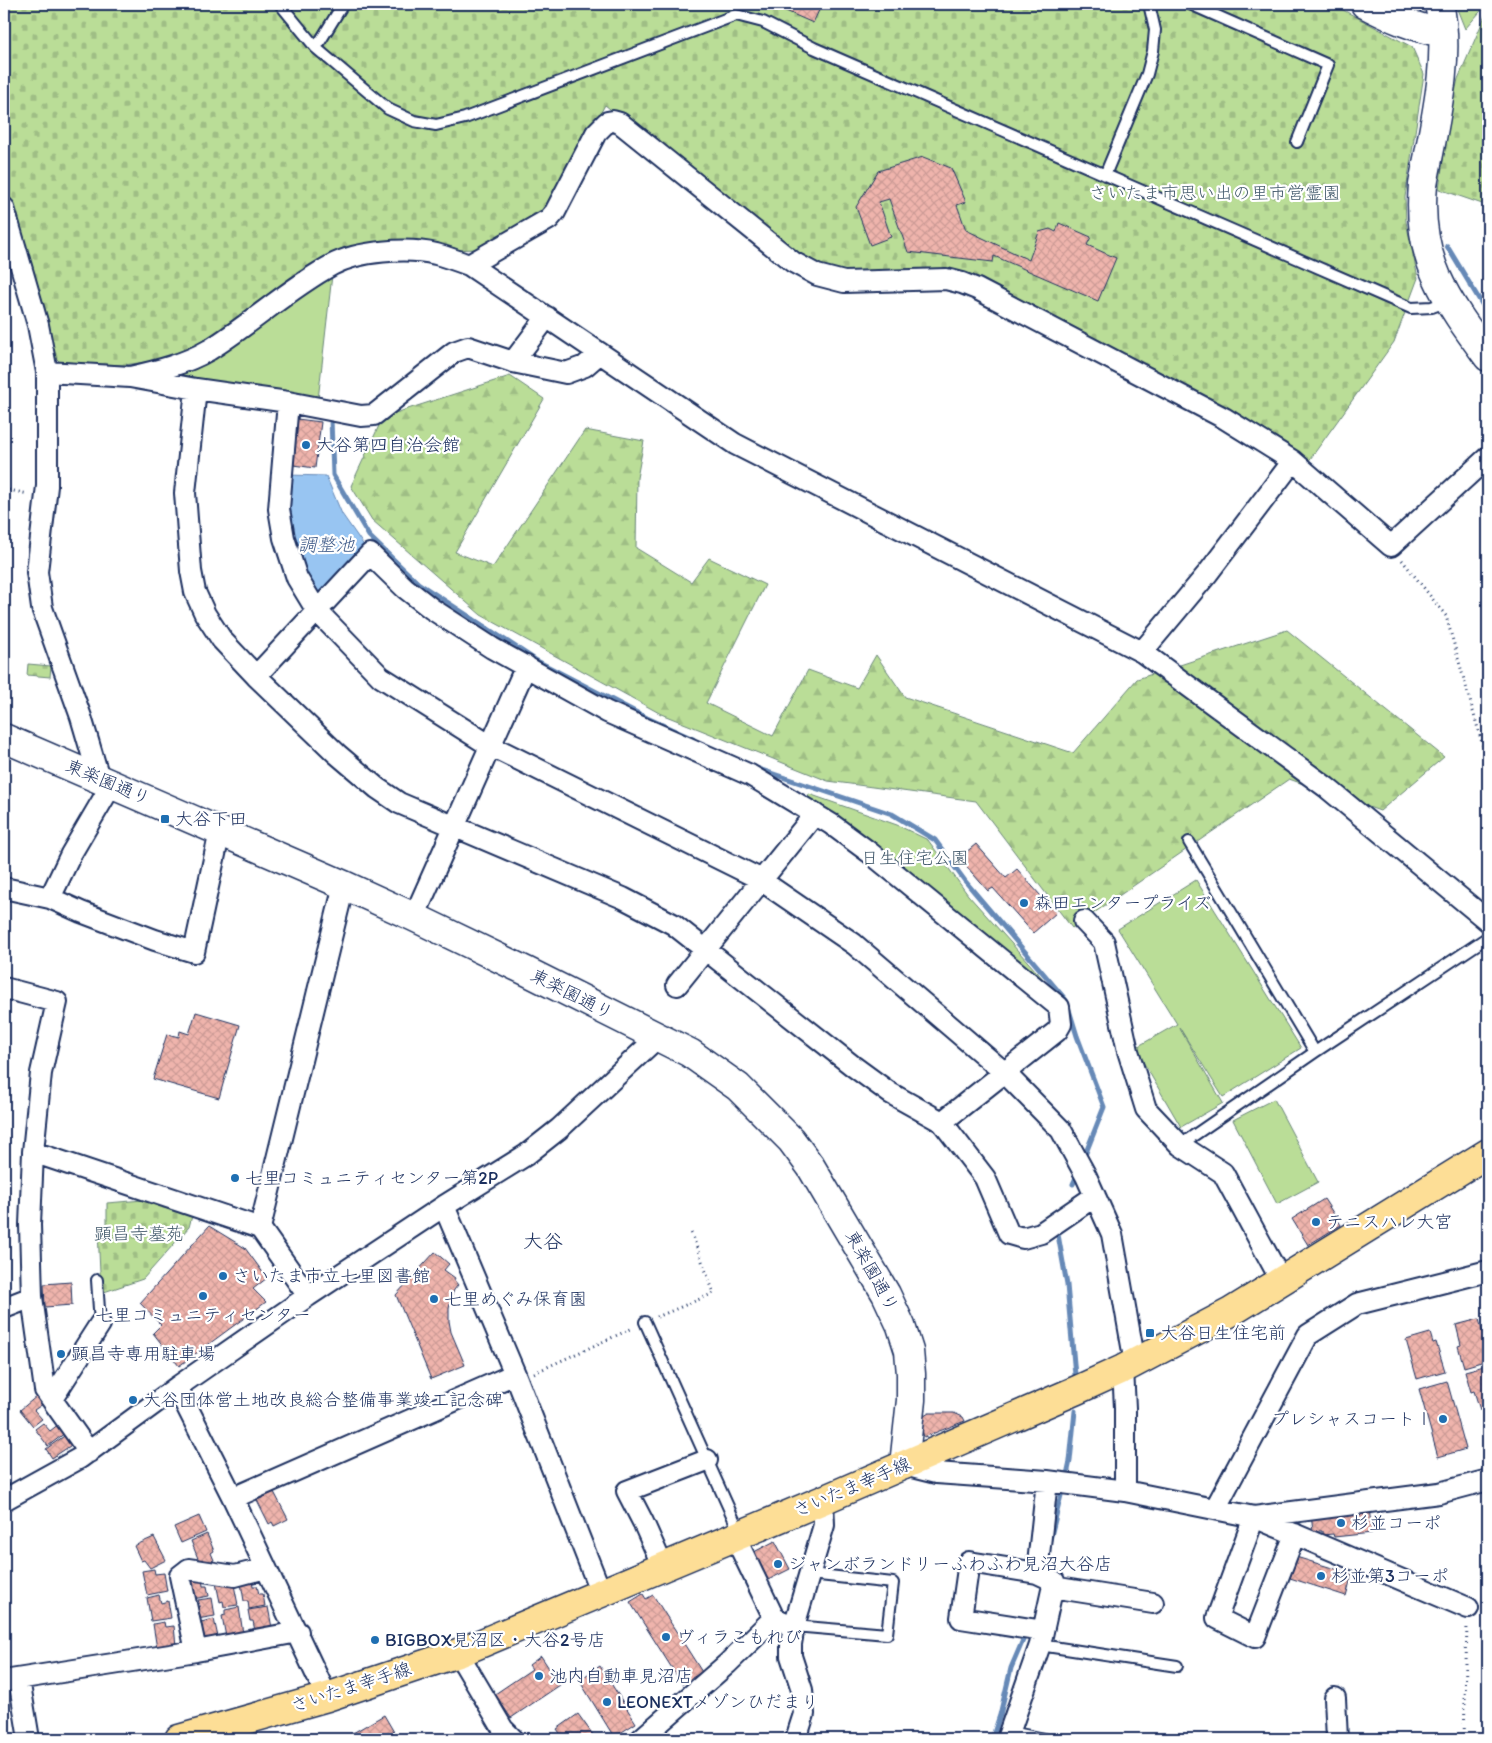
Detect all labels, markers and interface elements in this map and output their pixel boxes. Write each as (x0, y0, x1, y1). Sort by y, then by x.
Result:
park label: さいたま市思い出の里市営霊園 (1089, 182, 1341, 204)
place label: 大谷第四自治会館 (316, 434, 460, 456)
marker: 大谷第四自治会館 (300, 439, 312, 451)
water label: 調整池 (297, 533, 355, 556)
street label: 東楽園通り (62, 754, 154, 810)
place label: 大谷下田 (175, 808, 247, 830)
marker: 大谷下田 (159, 813, 171, 825)
park label: 日生住宅公園 (861, 847, 969, 869)
place label: 森田エンタープライズ (1034, 892, 1211, 914)
marker: 森田エンタープライズ (1018, 897, 1030, 909)
street label: 東楽園通り (527, 964, 617, 1024)
place label: 七里コミュニティセンター第2P (245, 1167, 498, 1189)
marker: 七里コミュニティセンター第2P (229, 1172, 241, 1184)
place label: テニスハレ大宮 (1326, 1211, 1452, 1233)
marker: テニスハレ大宮 (1310, 1216, 1322, 1228)
park label: 顕昌寺墓苑 (94, 1223, 184, 1245)
street label: 東楽園通り (841, 1226, 903, 1316)
district label: 大谷 (523, 1229, 563, 1253)
place label: さいたま市立七里図書館 (233, 1265, 430, 1287)
marker: さいたま市立七里図書館 (217, 1270, 229, 1282)
place label: 七里めぐみ保育園 (444, 1288, 587, 1310)
marker: 七里コミュニティセンター (197, 1290, 209, 1302)
marker: 七里めぐみ保育園 (428, 1293, 440, 1305)
place label: 七里コミュニティセンター (95, 1304, 311, 1326)
place label: 大谷日生住宅前 (1160, 1322, 1286, 1344)
marker: 大谷日生住宅前 (1144, 1327, 1156, 1339)
place label: 顕昌寺専用駐車場 (71, 1343, 215, 1365)
marker: 顕昌寺専用駐車場 (55, 1348, 67, 1360)
place label: 大谷団体営土地改良総合整備事業竣工記念碑 (143, 1389, 503, 1411)
marker: 大谷団体営土地改良総合整備事業竣工記念碑 (127, 1394, 139, 1406)
place label: プレシャスコートⅠ (1271, 1408, 1433, 1430)
marker: プレシャスコートⅠ (1437, 1413, 1449, 1425)
street label: さいたま幸手線 (790, 1452, 914, 1522)
place label: 杉並コーポ (1351, 1512, 1441, 1534)
marker: 杉並コーポ (1335, 1517, 1347, 1529)
place label: ジャンボランドリーふわふわ見沼大谷店 (788, 1553, 1112, 1575)
marker: ジャンボランドリーふわふわ見沼大谷店 (772, 1558, 784, 1570)
place label: 杉並第3コーポ (1331, 1565, 1449, 1587)
marker: 杉並第3コーポ (1315, 1570, 1327, 1582)
place label: ヴィラこもれび (676, 1626, 802, 1648)
place label: BIGBOX見沼区・大谷2号店 (385, 1629, 606, 1651)
marker: ヴィラこもれび (660, 1631, 672, 1643)
marker: BIGBOX見沼区・大谷2号店 (369, 1634, 381, 1646)
street label: さいたま幸手線 (288, 1657, 414, 1717)
place label: 池内自動車見沼店 (549, 1665, 693, 1687)
marker: 池内自動車見沼店 (533, 1670, 545, 1682)
place label: LEONEXTメゾンひだまり (617, 1691, 819, 1713)
marker: LEONEXTメゾンひだまり (601, 1696, 613, 1708)

